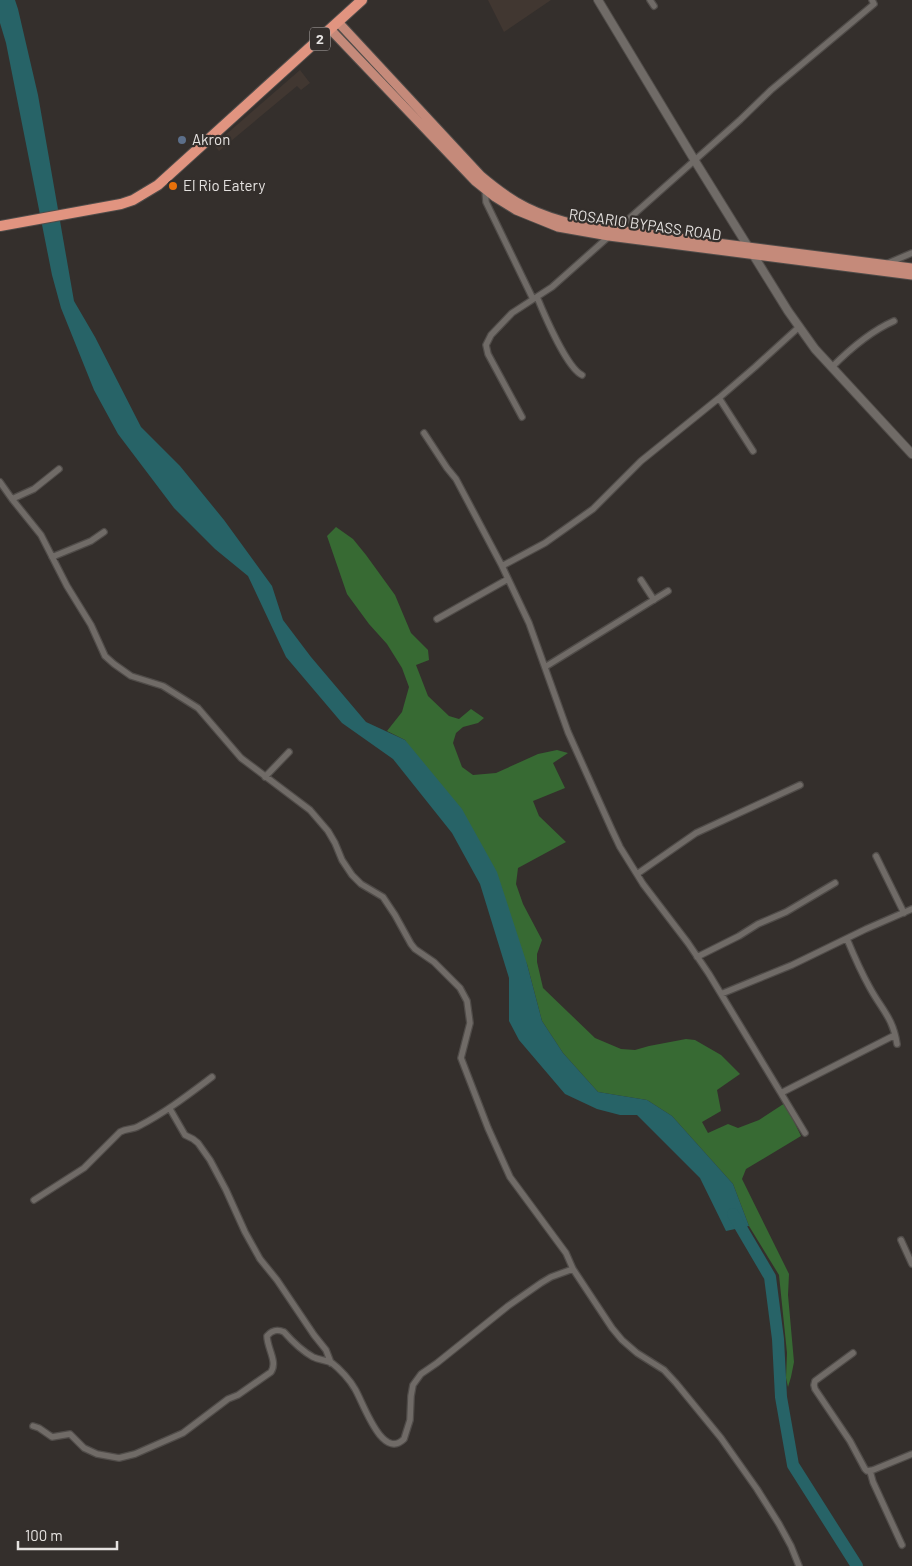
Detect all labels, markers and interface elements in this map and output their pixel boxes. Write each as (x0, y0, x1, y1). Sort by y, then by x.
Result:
road number: 2 (310, 28, 330, 50)
place label: Akron (192, 130, 230, 148)
marker: Akron (176, 134, 188, 146)
place label: El Rio Eatery (183, 176, 265, 194)
marker: El Rio Eatery (167, 180, 179, 192)
street label: ROSARIO BYPASS ROAD (568, 204, 723, 244)
scale bar (18, 1518, 116, 1550)
text: 100 m (25, 1526, 63, 1544)

